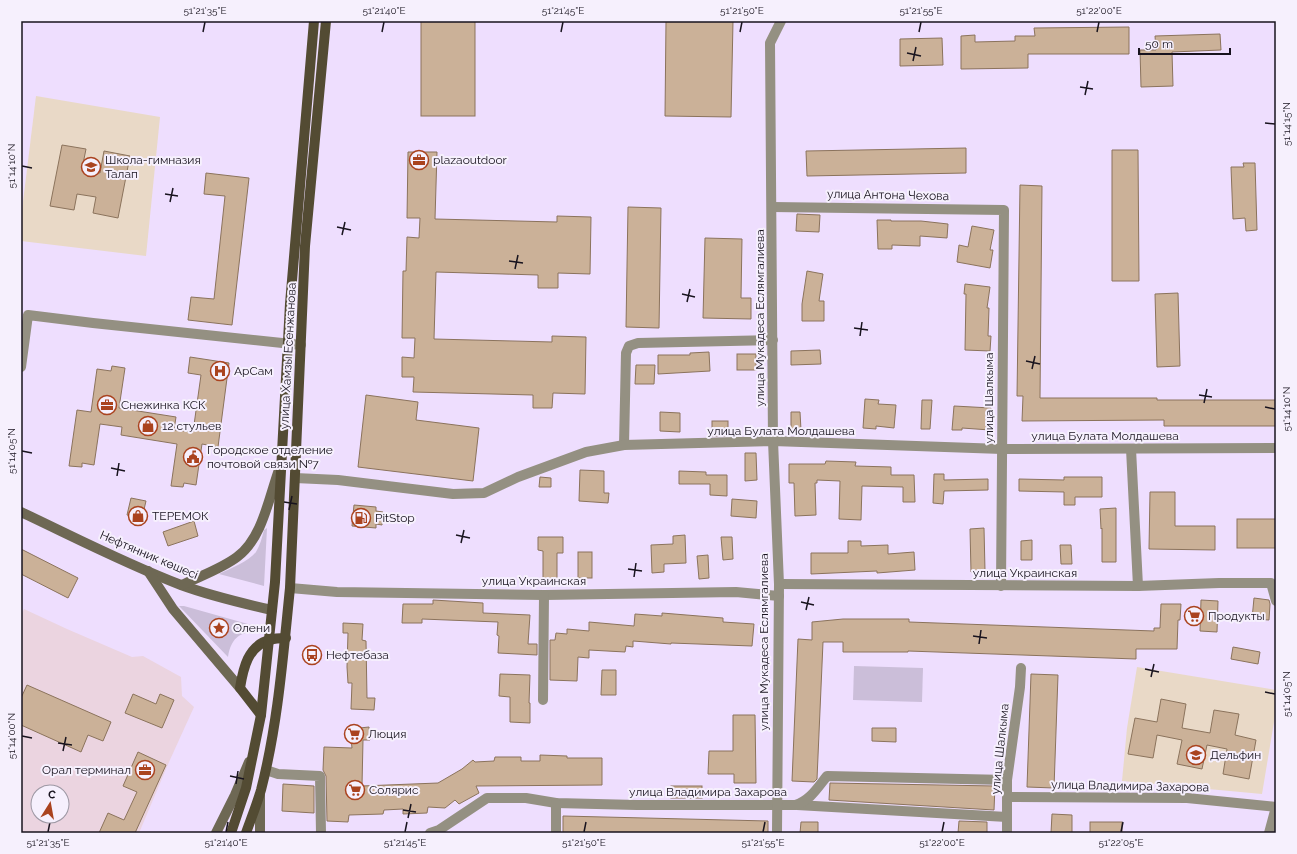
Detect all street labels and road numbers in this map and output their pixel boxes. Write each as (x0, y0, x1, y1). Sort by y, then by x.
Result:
street label: улица Антона Чехова (827, 187, 949, 203)
street label: улица Мукадеса Еслямгалиева (753, 229, 767, 407)
street label: улица Хамзы Есенжанова (277, 282, 299, 430)
street label: улица Шалкыма (982, 352, 996, 444)
street label: улица Булата Молдашева (707, 424, 855, 438)
street label: улица Булата Молдашева (1031, 429, 1179, 443)
street label: Нефтянник көшесі (98, 528, 200, 582)
street label: улица Мукадеса Еслямгалиева (757, 553, 771, 731)
street label: улица Украинская (973, 566, 1077, 580)
street label: улица Украинская (482, 574, 586, 588)
street label: улица Шалкыма (988, 703, 1012, 795)
street label: улица Владимира Захарова (1051, 778, 1209, 794)
street label: улица Владимира Захарова (629, 785, 787, 799)

